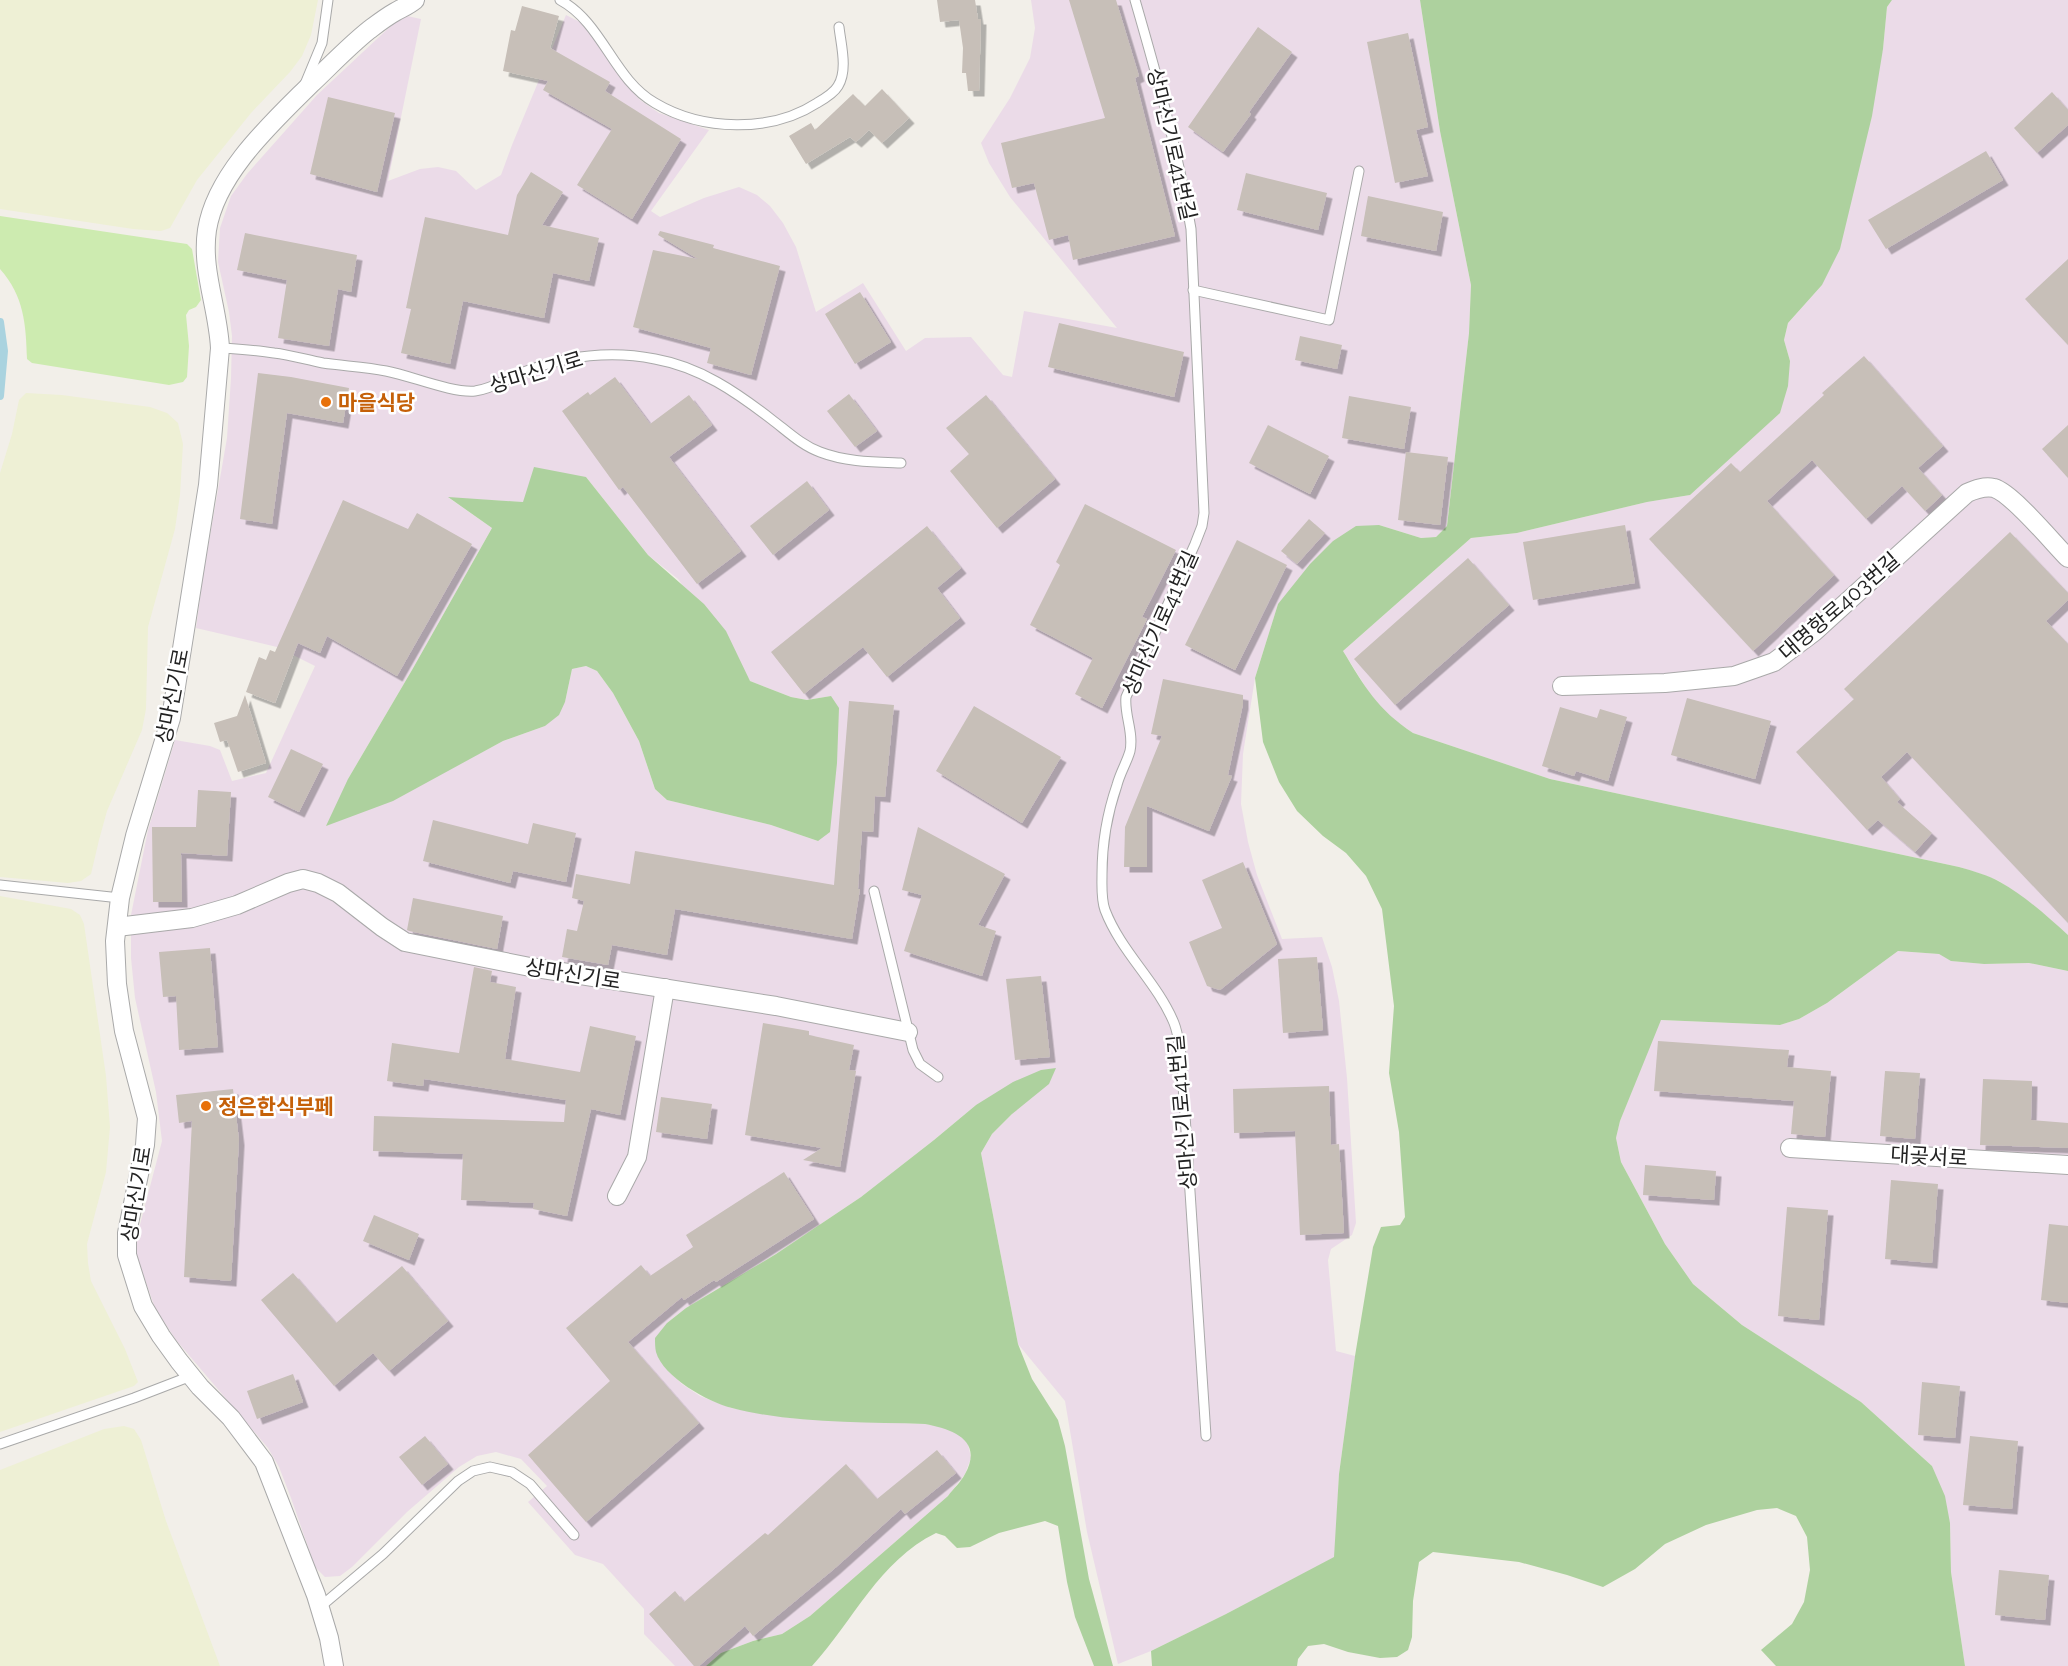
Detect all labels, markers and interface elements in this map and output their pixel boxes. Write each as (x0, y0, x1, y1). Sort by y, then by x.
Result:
street label: 상마신기로41번길 (1142, 65, 1202, 223)
street label: 상마신기로 (486, 346, 586, 398)
place label: 마을식당 (338, 390, 415, 415)
marker: 마을식당 (319, 395, 333, 409)
street label: 상마신기로41번길 (1117, 547, 1203, 699)
street label: 대명항로403번길 (1774, 547, 1904, 665)
street label: 상마신기로 (151, 646, 193, 746)
street label: 상마신기로 (523, 954, 623, 994)
street label: 상마신기로41번길 (1163, 1033, 1201, 1191)
place label: 정은한식부페 (218, 1094, 334, 1119)
marker: 정은한식부페 (199, 1099, 213, 1113)
street label: 대곶서로 (1890, 1141, 1968, 1171)
street label: 상마신기로 (116, 1144, 156, 1244)

